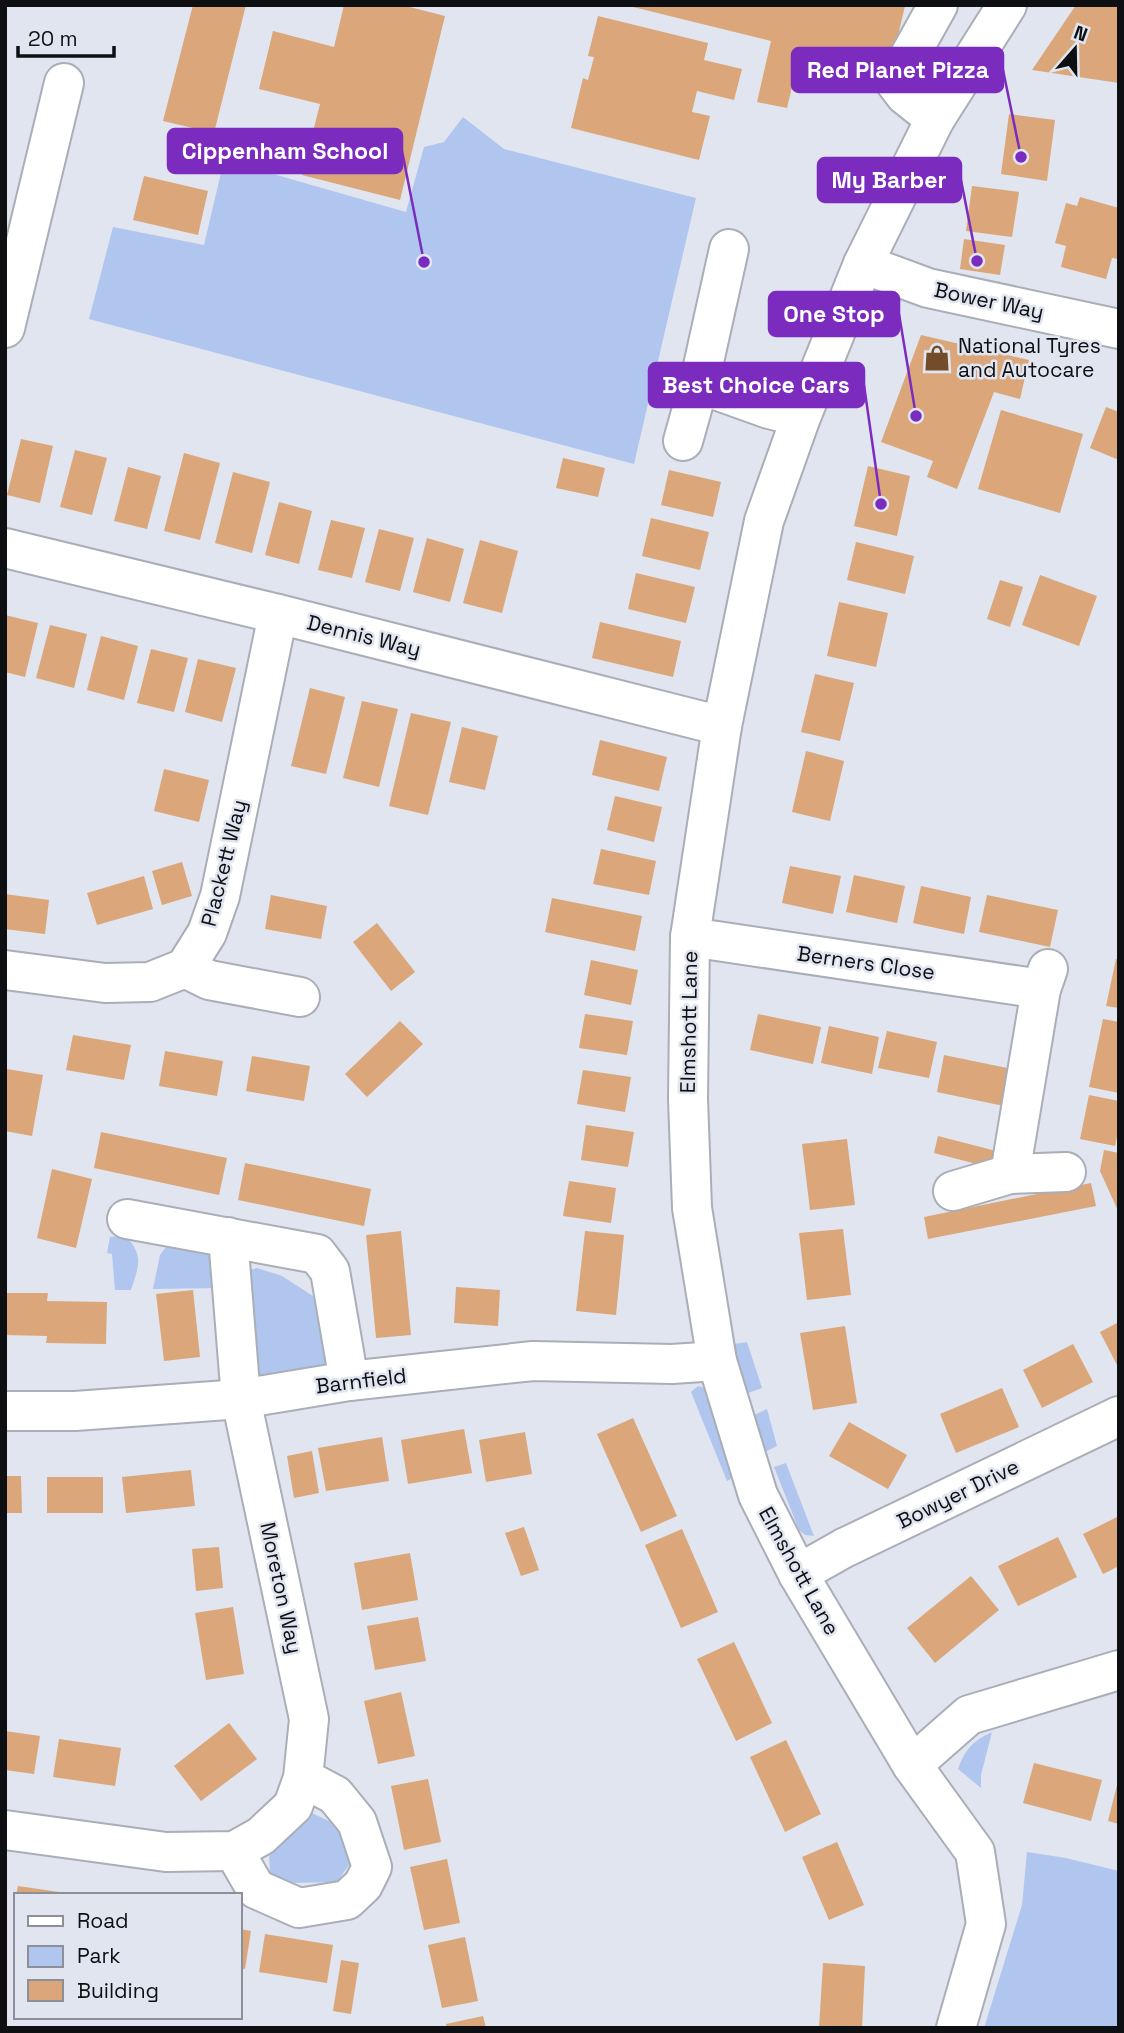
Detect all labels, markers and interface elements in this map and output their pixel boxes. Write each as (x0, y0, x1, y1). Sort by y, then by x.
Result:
scale bar (18, 14, 114, 58)
north arrow (1040, 14, 1110, 84)
text: N (1070, 20, 1091, 47)
text: 20 m (28, 25, 78, 52)
callout: Red Planet Pizza (792, 48, 1003, 92)
text: Red Planet Pizza (807, 55, 989, 85)
callout: Cippenham School (168, 129, 402, 173)
text: Cippenham School (182, 136, 388, 166)
callout: My Barber (818, 158, 961, 202)
text: My Barber (831, 165, 947, 195)
street label: Bower Way (932, 276, 1047, 325)
callout: One Stop (769, 292, 899, 336)
text: One Stop (783, 299, 885, 329)
place label: National Tyres and Autocare (958, 332, 1101, 383)
shop icon: National Tyres and Autocare (922, 343, 952, 373)
callout: Best Choice Cars (649, 363, 864, 407)
text: Best Choice Cars (662, 370, 850, 400)
street label: Dennis Way (304, 608, 424, 663)
street label: Plackett Way (195, 797, 252, 929)
street label: Berners Close (795, 939, 937, 986)
street label: Elmshott Lane (674, 950, 703, 1094)
street label: Barnfield (314, 1362, 408, 1399)
street label: Bowyer Drive (892, 1452, 1023, 1535)
street label: Elmshott Lane (753, 1502, 846, 1640)
street label: Moreton Way (254, 1520, 309, 1656)
legend (14, 1893, 242, 2019)
text: Road (77, 1907, 129, 1934)
text: Park (77, 1942, 121, 1969)
text: Building (77, 1977, 159, 2004)

